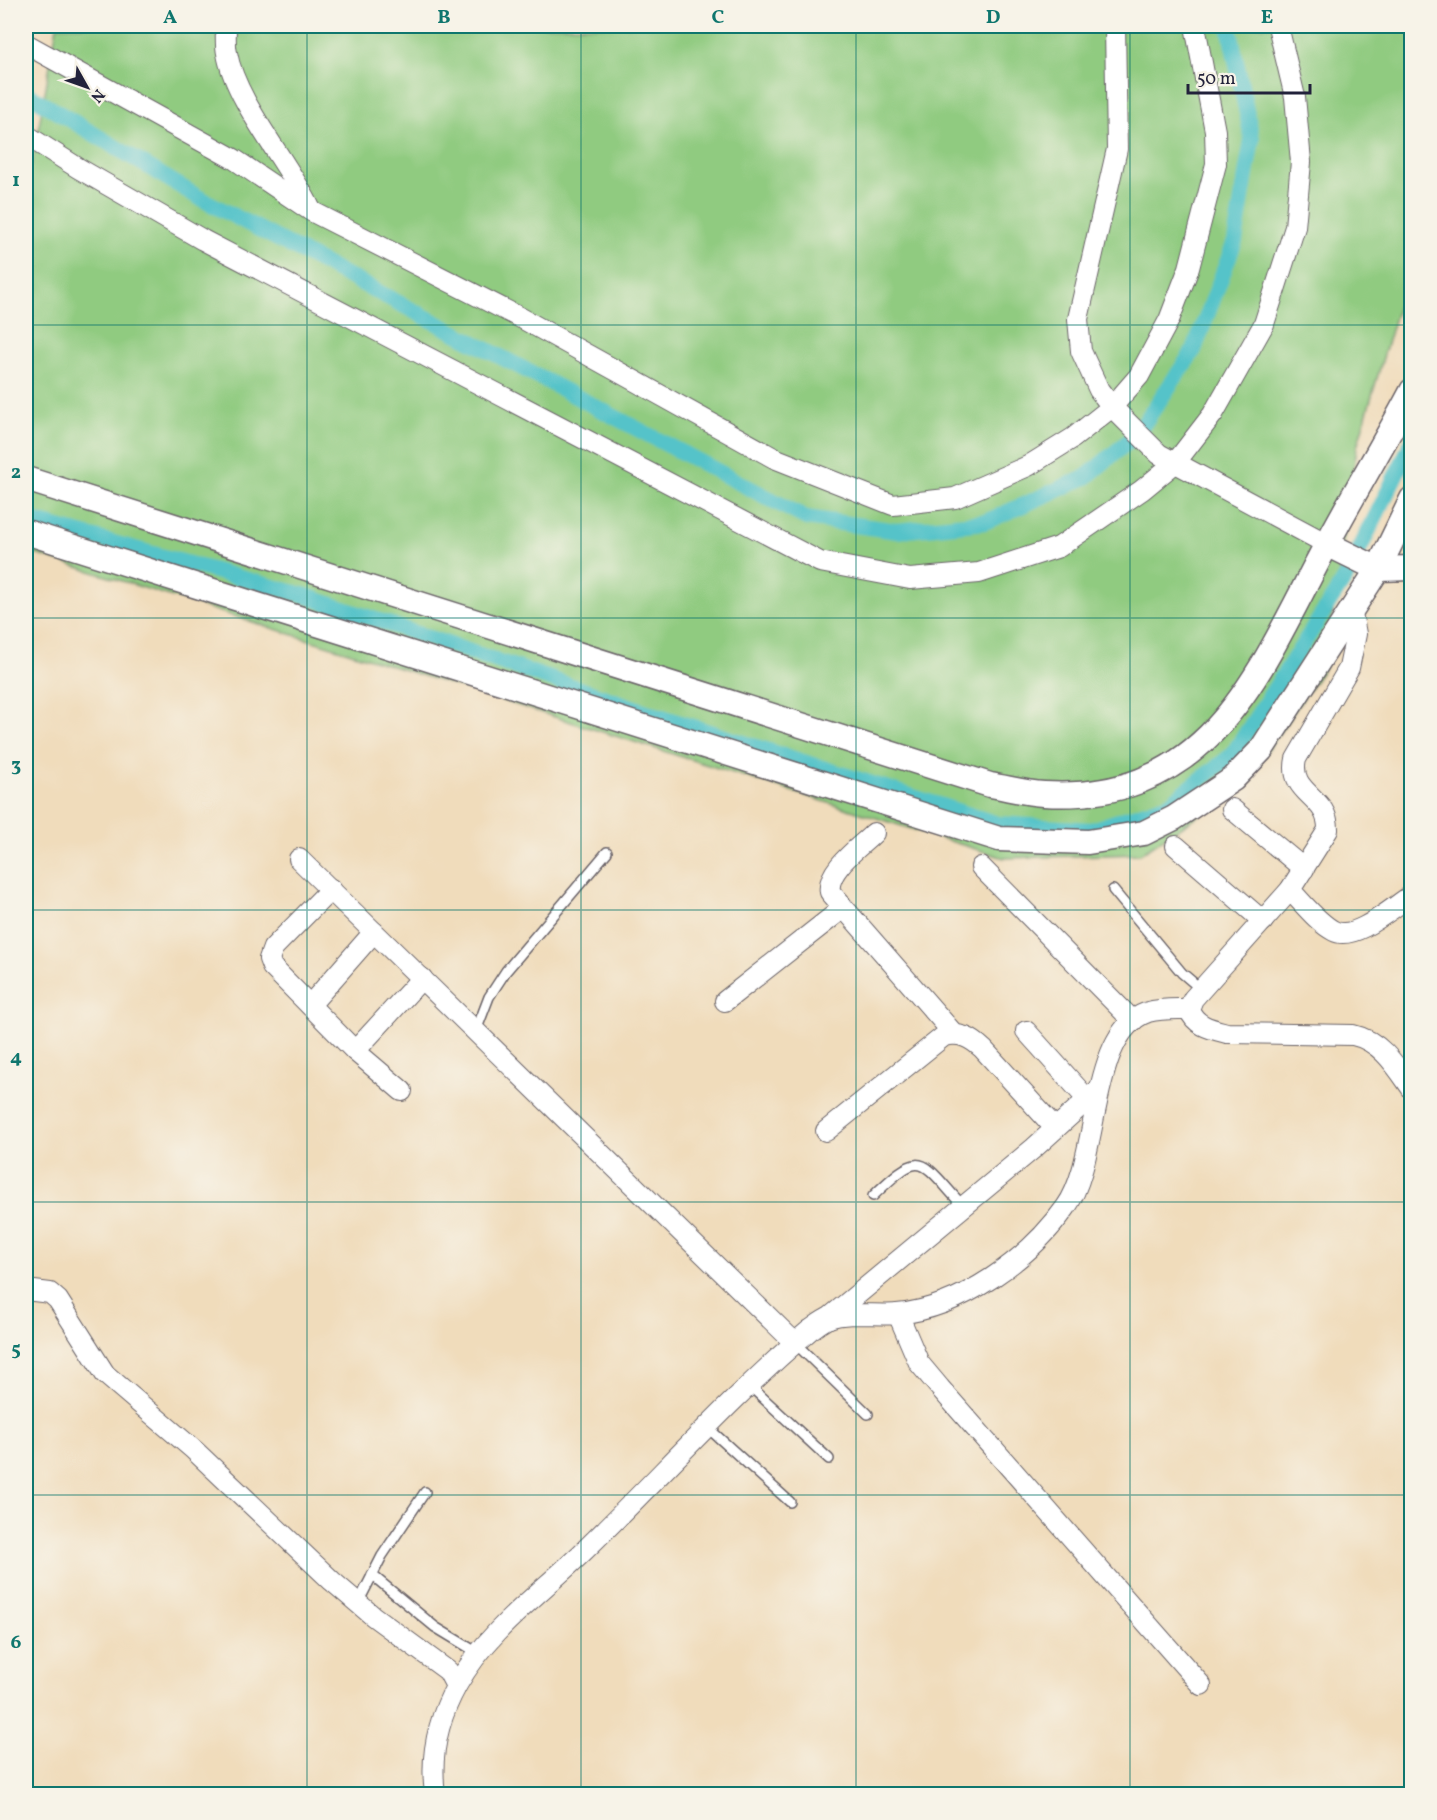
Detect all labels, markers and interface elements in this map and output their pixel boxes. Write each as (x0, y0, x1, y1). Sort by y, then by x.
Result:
text: A (163, 4, 177, 32)
text: B (437, 4, 451, 32)
text: C (712, 4, 725, 32)
text: D (986, 4, 1000, 32)
text: E (1261, 4, 1273, 32)
north arrow (57, 57, 117, 117)
scale bar (1188, 57, 1310, 95)
text: 50 m (1197, 67, 1236, 92)
text: N (85, 84, 109, 107)
text: 1 (12, 167, 20, 195)
text: 2 (11, 459, 21, 487)
text: 3 (11, 752, 21, 780)
text: 4 (10, 1044, 22, 1072)
text: 5 (11, 1336, 21, 1364)
text: 6 (11, 1629, 22, 1657)

